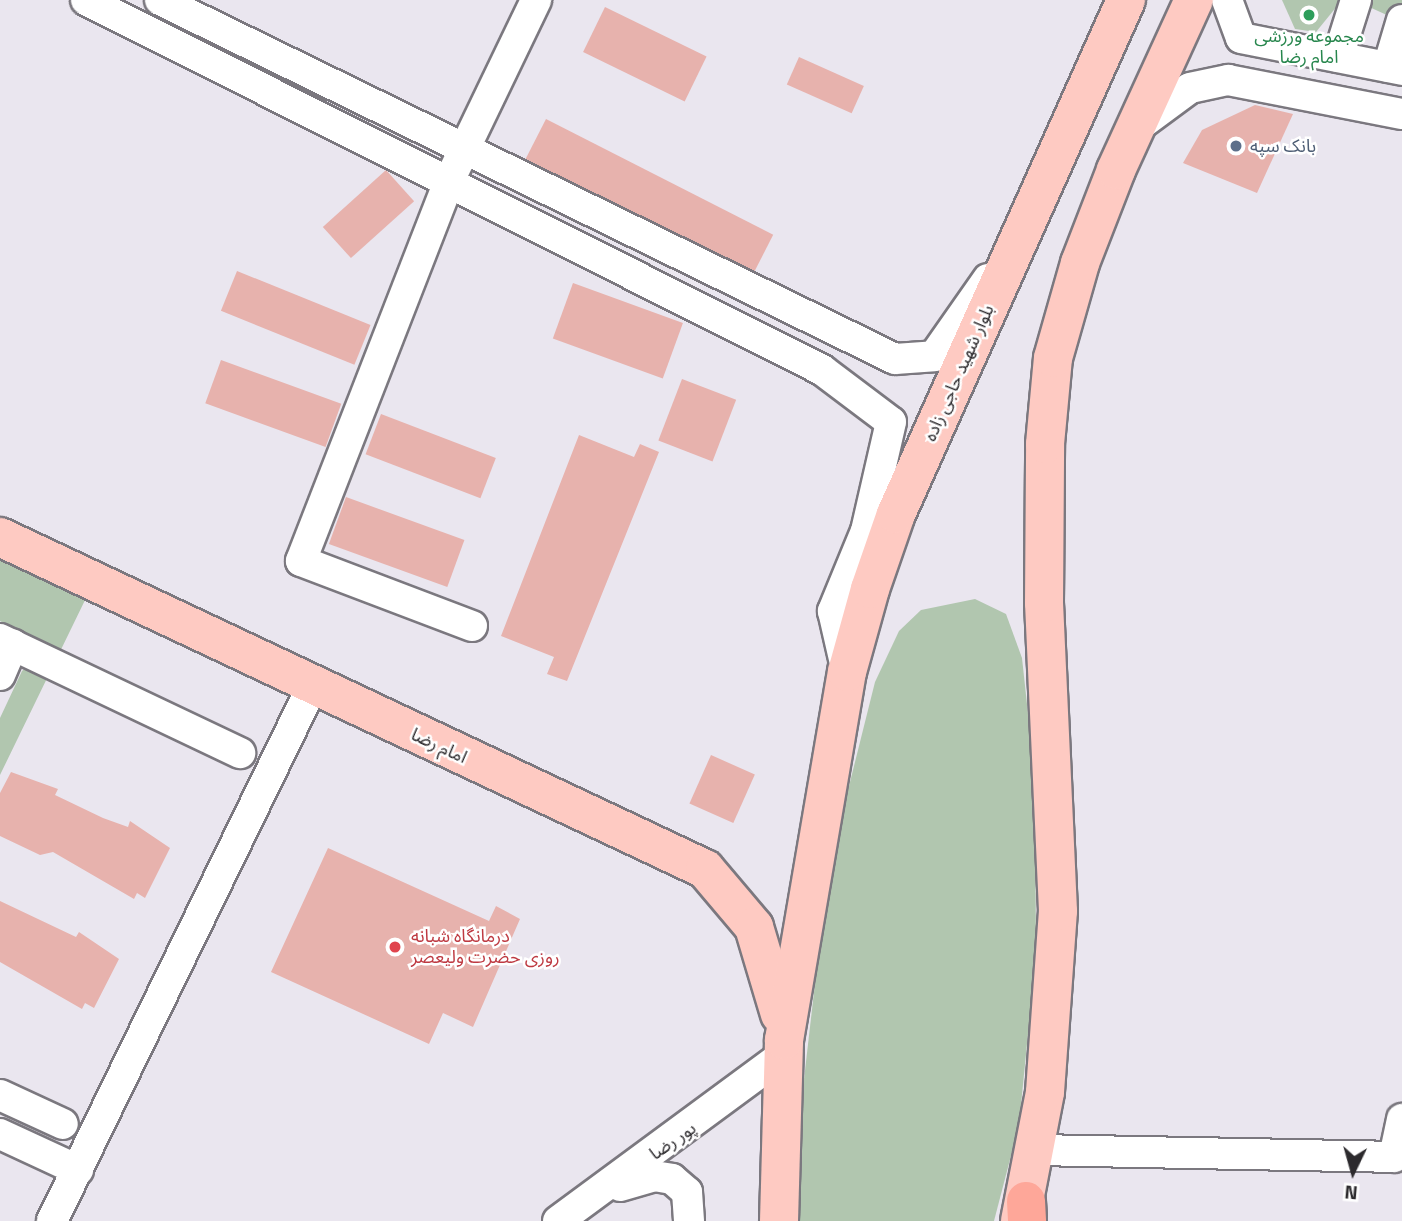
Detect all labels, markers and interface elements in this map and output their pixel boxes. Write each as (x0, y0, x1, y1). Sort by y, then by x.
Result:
marker: مجموعه ورزشی امام رضا (1301, 7, 1317, 23)
place label: مجموعه ورزشی امام رضا (1254, 26, 1364, 68)
place label: بانک سپه (1250, 135, 1316, 157)
marker: بانک سپه (1228, 138, 1244, 154)
street label: بلوار شهید حاجی زاده (919, 301, 999, 445)
street label: امام رضا (408, 724, 470, 768)
place label: درمانگاه شبانه روزی حضرت ولیعصر (411, 926, 560, 968)
marker: درمانگاه شبانه روزی حضرت ولیعصر (385, 937, 405, 957)
street label: پور رضا (646, 1117, 700, 1165)
north arrow (1318, 1137, 1388, 1207)
text: N (1343, 1178, 1359, 1208)

